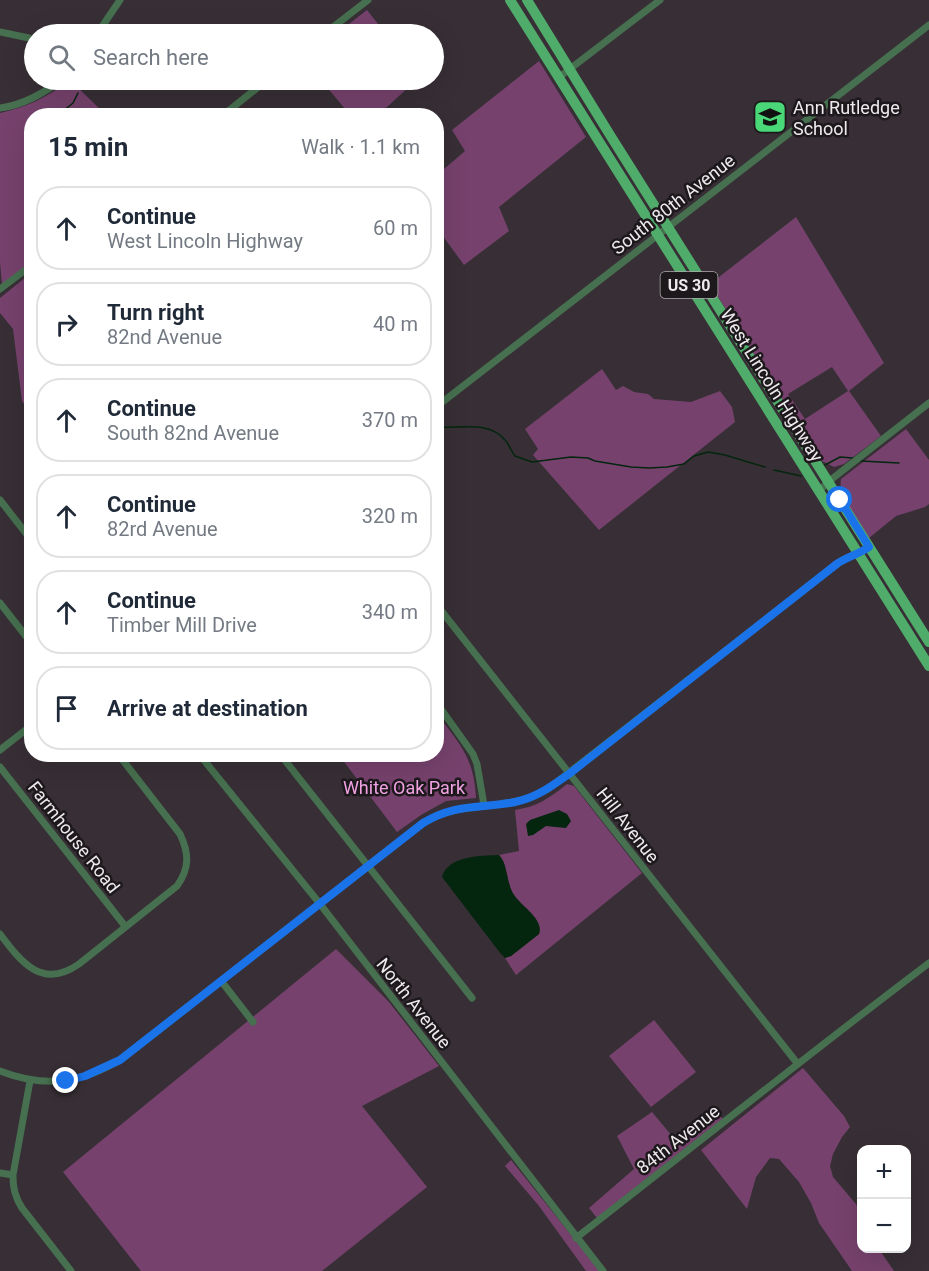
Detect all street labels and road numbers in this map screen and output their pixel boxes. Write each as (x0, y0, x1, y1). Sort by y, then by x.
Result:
street label: South 80th Avenue (607, 149, 739, 259)
road number: US 30 (660, 272, 718, 298)
street label: West Lincoln Highway (716, 305, 828, 466)
street label: Farmhouse Road (24, 777, 124, 897)
street label: Hill Avenue (592, 783, 664, 867)
street label: North Avenue (372, 954, 456, 1052)
street label: 84th Avenue (632, 1100, 724, 1178)

